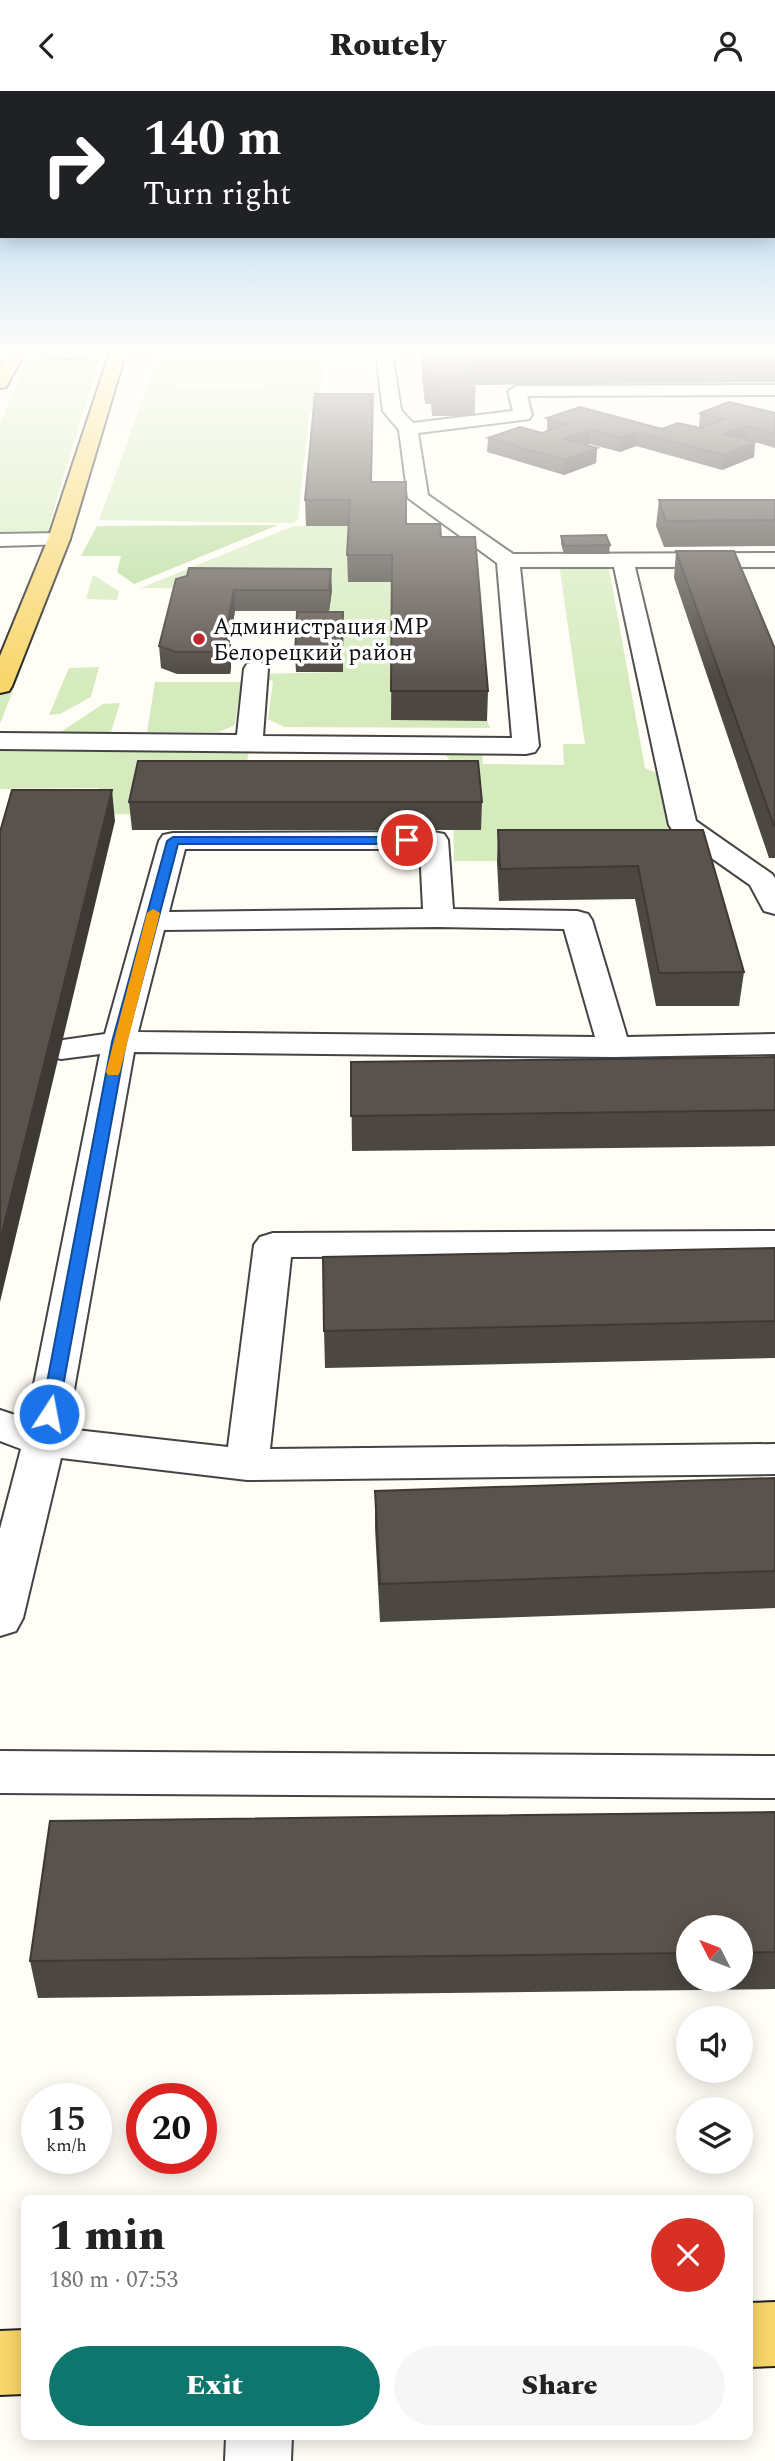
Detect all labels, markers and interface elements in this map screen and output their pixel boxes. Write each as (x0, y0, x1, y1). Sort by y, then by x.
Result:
text: Routely (329, 21, 446, 70)
icon: back (28, 27, 66, 65)
icon: person (709, 27, 747, 65)
text: 140 m (143, 102, 282, 177)
icon: right (28, 119, 119, 210)
text: Turn right (143, 170, 291, 219)
place label: Администрация МР Белорецкий район (213, 610, 429, 671)
marker: Администрация МР Белорецкий район (191, 631, 207, 647)
pin (377, 810, 437, 870)
icon: arrive (388, 821, 426, 859)
position arrow (12, 1377, 86, 1451)
north arrow (676, 1915, 752, 1991)
map controls (676, 1915, 753, 2174)
button: sound (676, 2006, 753, 2083)
speed limit sign: 20 (126, 2083, 217, 2174)
text: 15 (47, 2093, 86, 2146)
button: layers (676, 2097, 753, 2174)
text: km/h (46, 2132, 87, 2159)
text: 1 min (49, 2205, 165, 2268)
button: close (651, 2218, 725, 2292)
text: 180 m · 07:53 (49, 2263, 178, 2298)
button: Exit (49, 2346, 380, 2426)
button: Share (394, 2346, 725, 2426)

